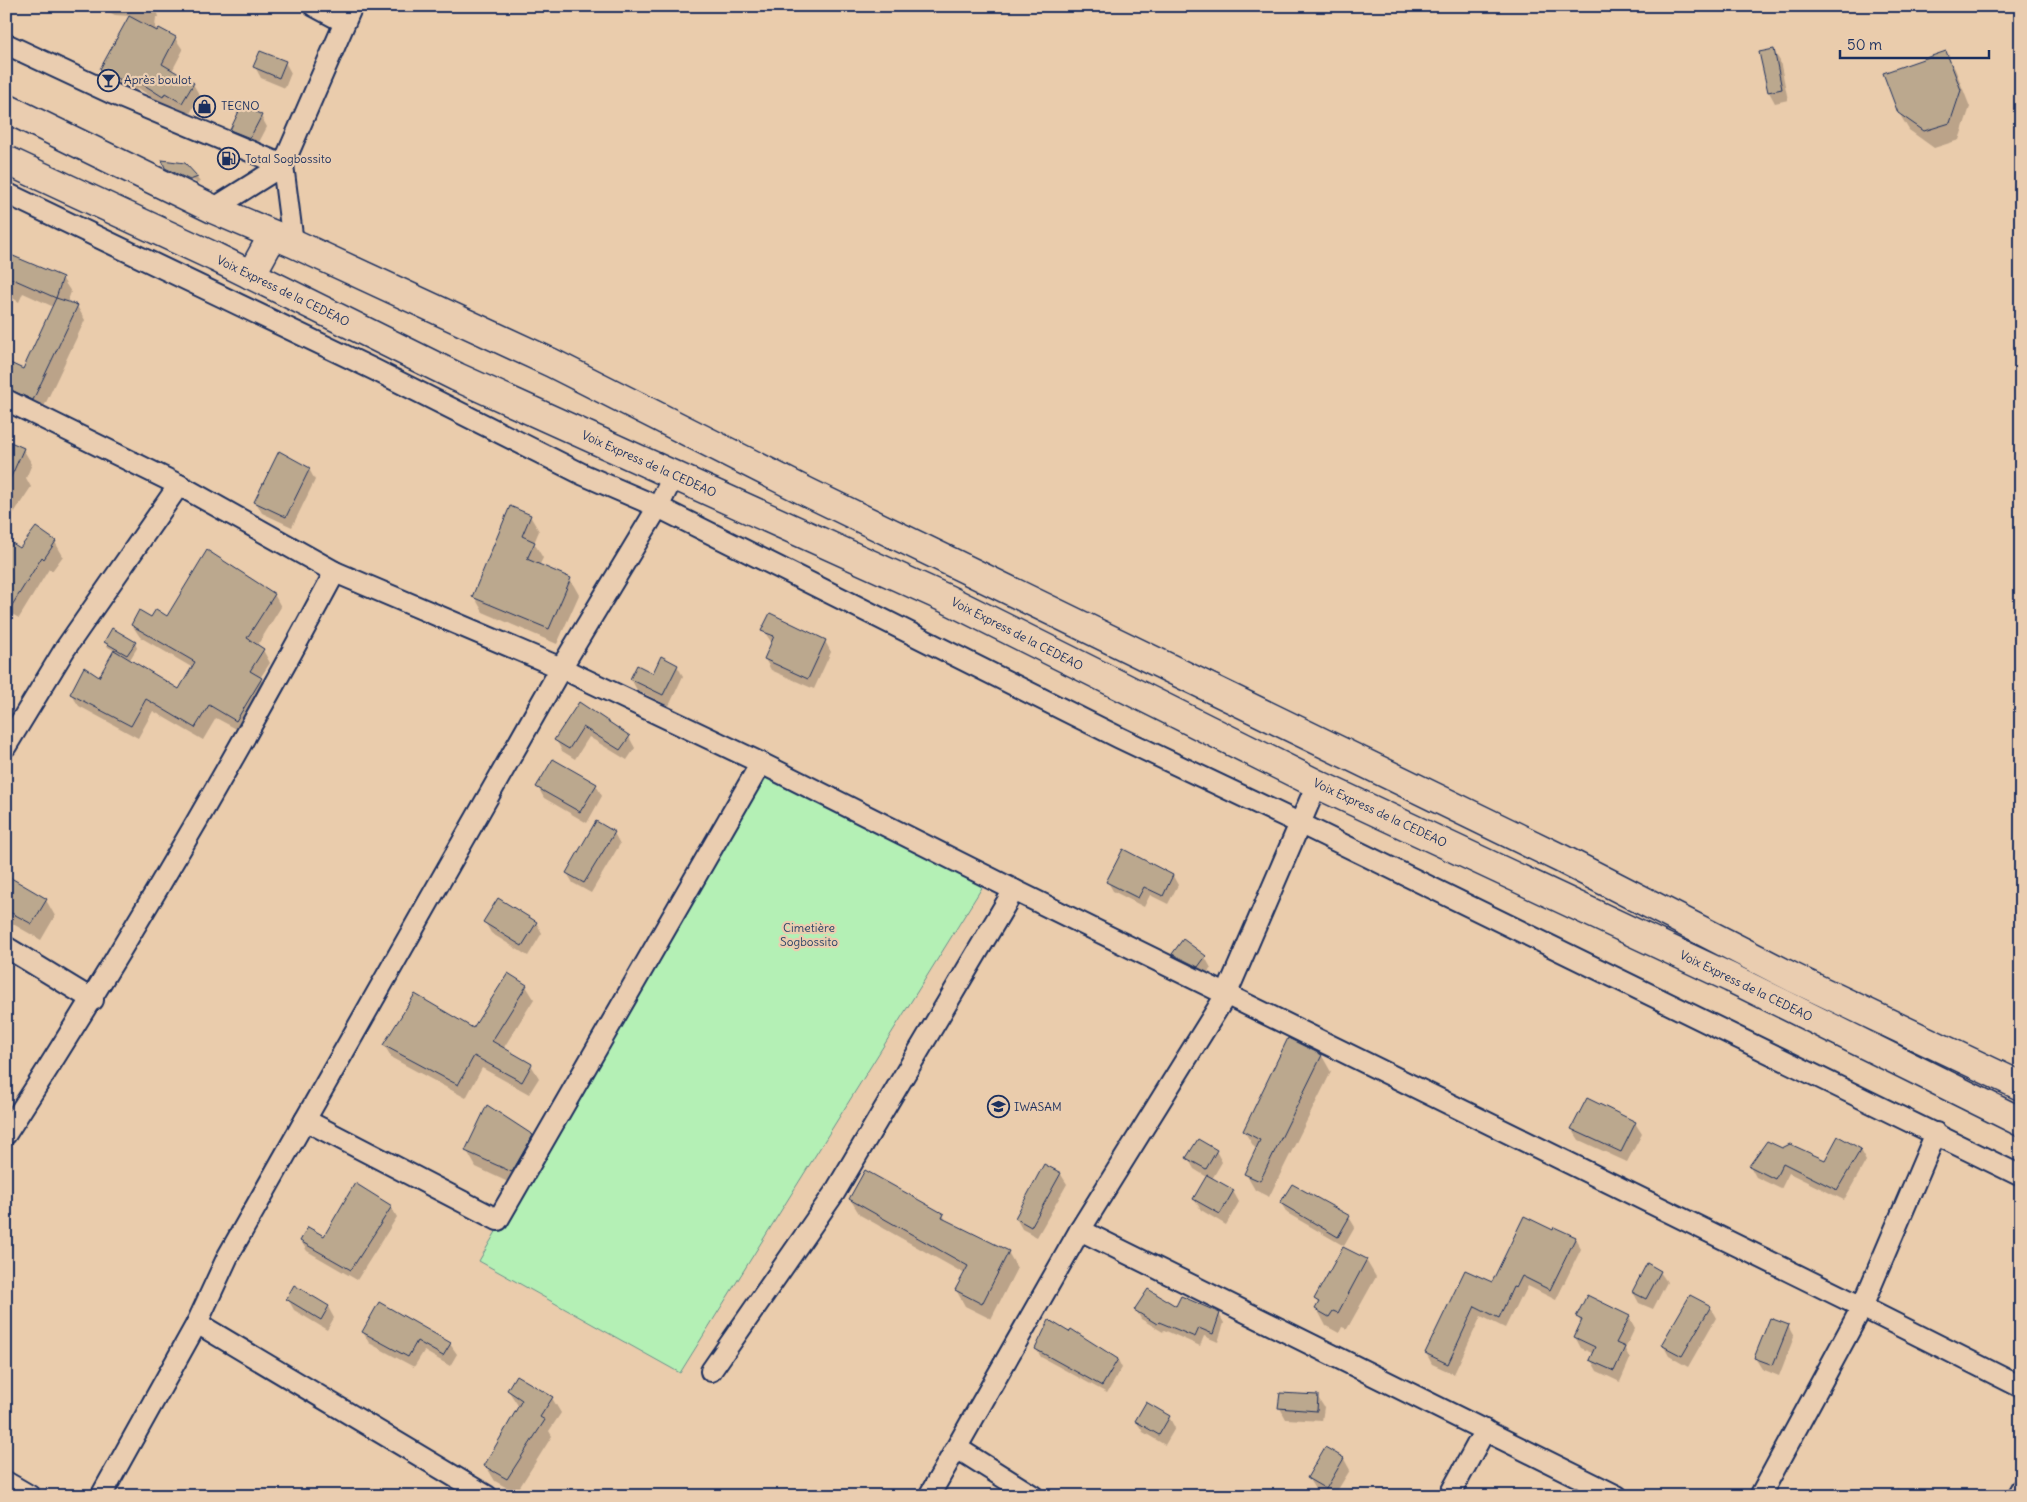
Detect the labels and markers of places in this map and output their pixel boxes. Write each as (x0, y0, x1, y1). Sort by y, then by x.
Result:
bar icon: Après boulot (96, 68, 120, 92)
place label: Après boulot (124, 72, 192, 87)
shop icon: TECNO (193, 94, 217, 118)
place label: TECNO (221, 98, 260, 113)
fuel station icon: Total Sogbossito (217, 147, 241, 171)
place label: Total Sogbossito (245, 151, 332, 166)
school or university icon: IWASAM (986, 1095, 1010, 1119)
place label: IWASAM (1014, 1099, 1062, 1114)

